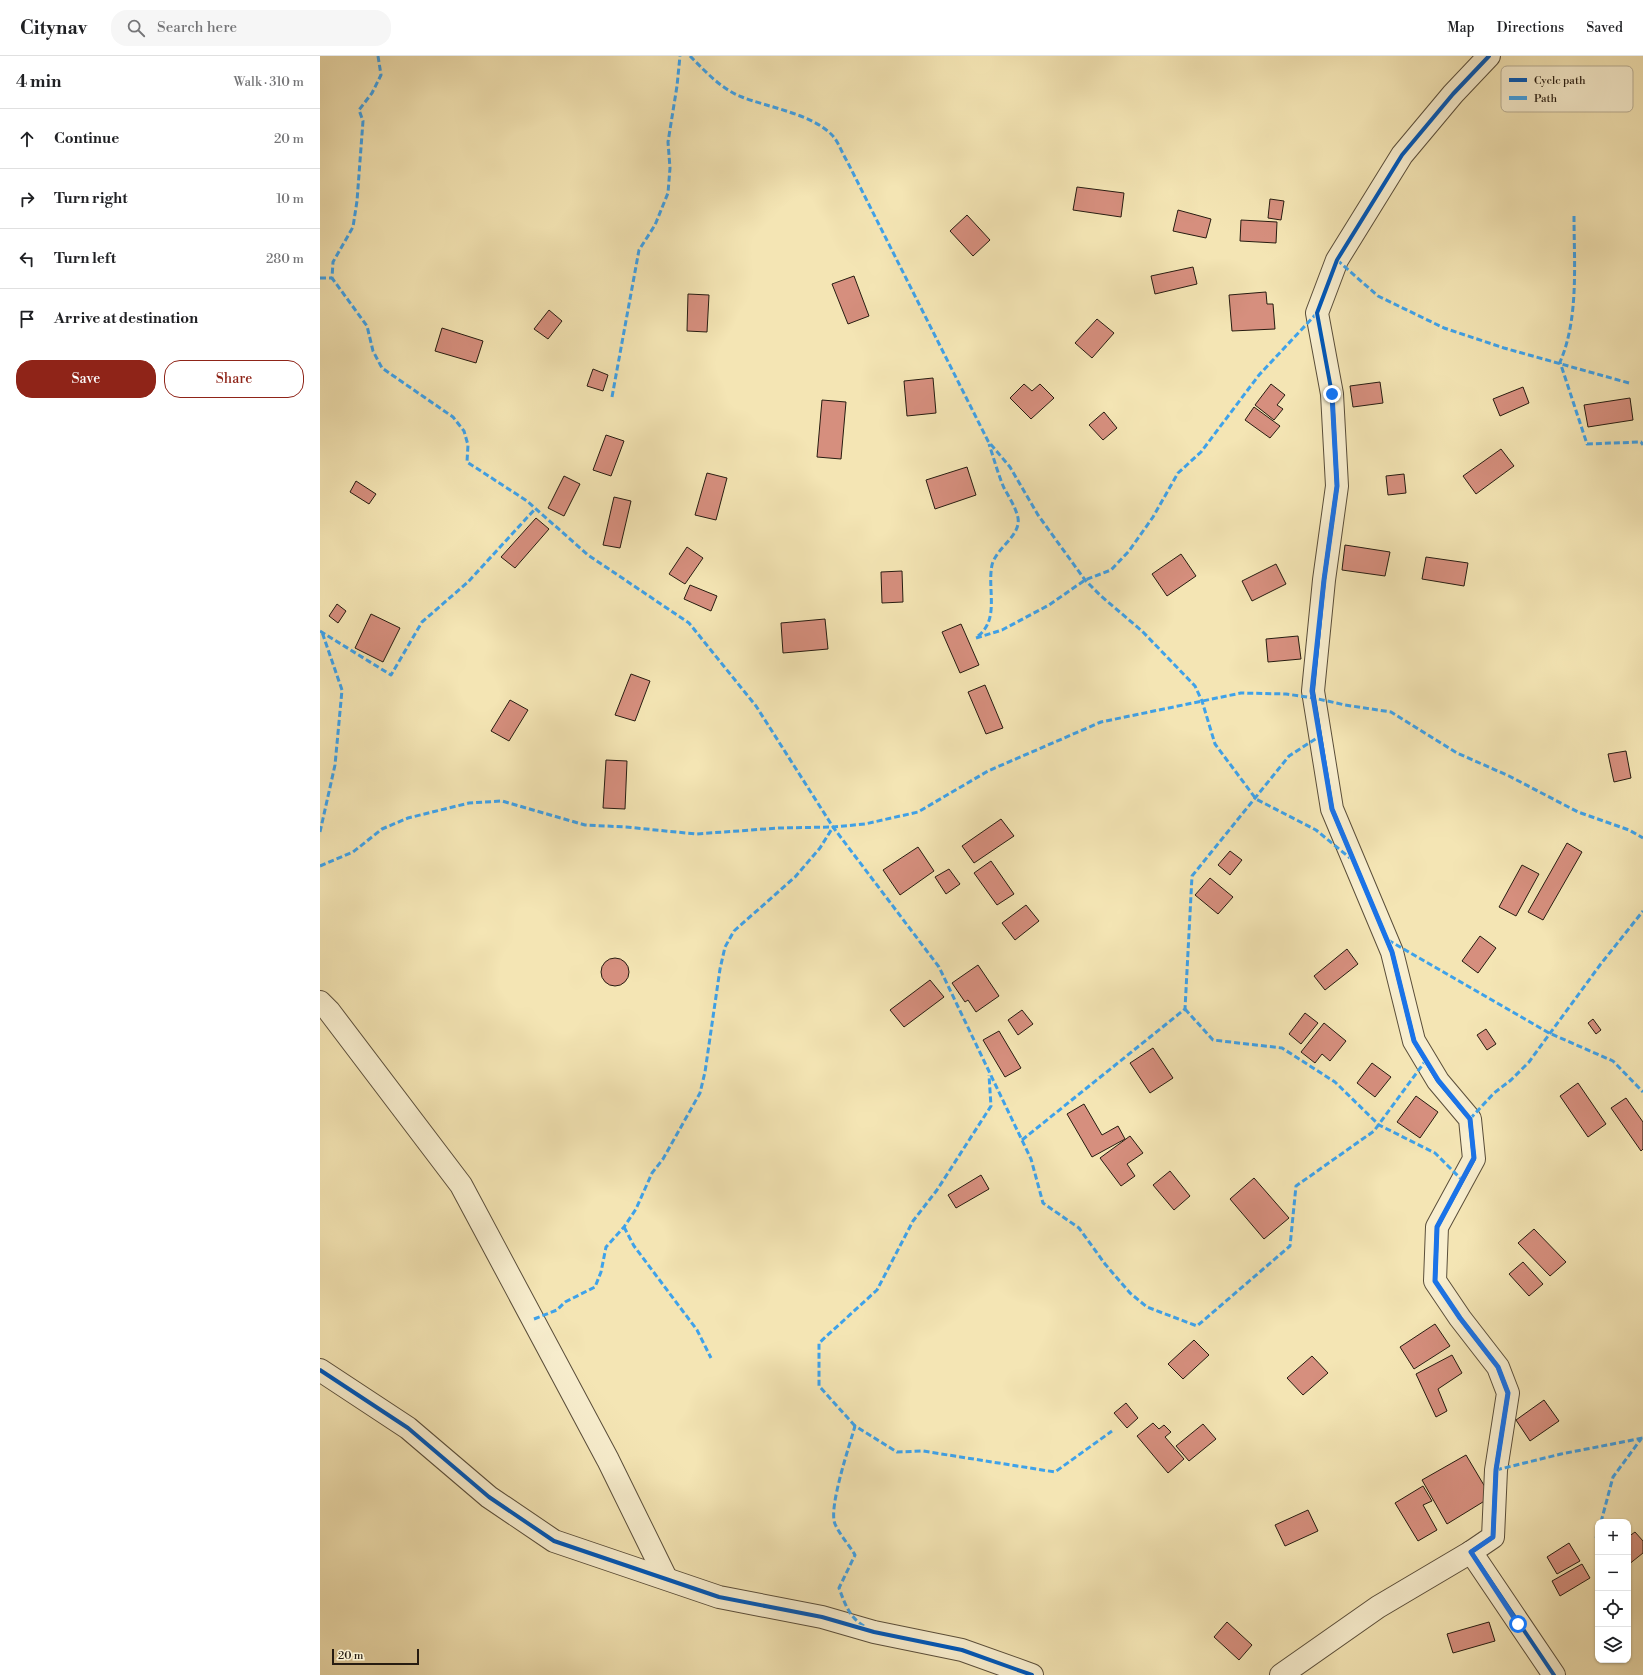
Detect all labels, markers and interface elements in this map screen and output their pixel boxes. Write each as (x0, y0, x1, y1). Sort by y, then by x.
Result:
search box (111, 10, 391, 46)
text: Citynav (20, 16, 87, 40)
icon: search (125, 17, 147, 39)
text: Search here (157, 18, 237, 37)
text: Map (1447, 19, 1475, 37)
text: Directions (1497, 19, 1564, 37)
text: Saved (1586, 19, 1623, 37)
legend (1501, 66, 1633, 112)
text: 4 min (16, 71, 61, 93)
text: Walk · 310 m (234, 74, 304, 90)
text: Cycle path (1534, 74, 1586, 88)
text: Path (1534, 92, 1558, 106)
icon: ahead (16, 128, 38, 150)
text: Continue (54, 129, 119, 148)
text: 20 m (274, 131, 304, 147)
icon: right (16, 188, 38, 210)
text: Turn right (54, 189, 128, 208)
text: 10 m (276, 191, 304, 207)
icon: left (16, 248, 38, 270)
text: Turn left (54, 249, 116, 268)
text: 280 m (266, 251, 304, 267)
icon: arrive (16, 308, 38, 330)
text: Arrive at destination (54, 309, 198, 328)
button: Save (16, 360, 156, 398)
button: Share (164, 360, 304, 398)
route end (1323, 385, 1341, 403)
map controls (1595, 1519, 1631, 1663)
button: + (1595, 1519, 1631, 1555)
button: − (1595, 1555, 1631, 1591)
button: locate (1595, 1591, 1631, 1627)
route start (1509, 1615, 1527, 1633)
button: layers (1595, 1627, 1631, 1663)
scale bar (332, 1647, 419, 1666)
text: 20 m (338, 1649, 363, 1663)

